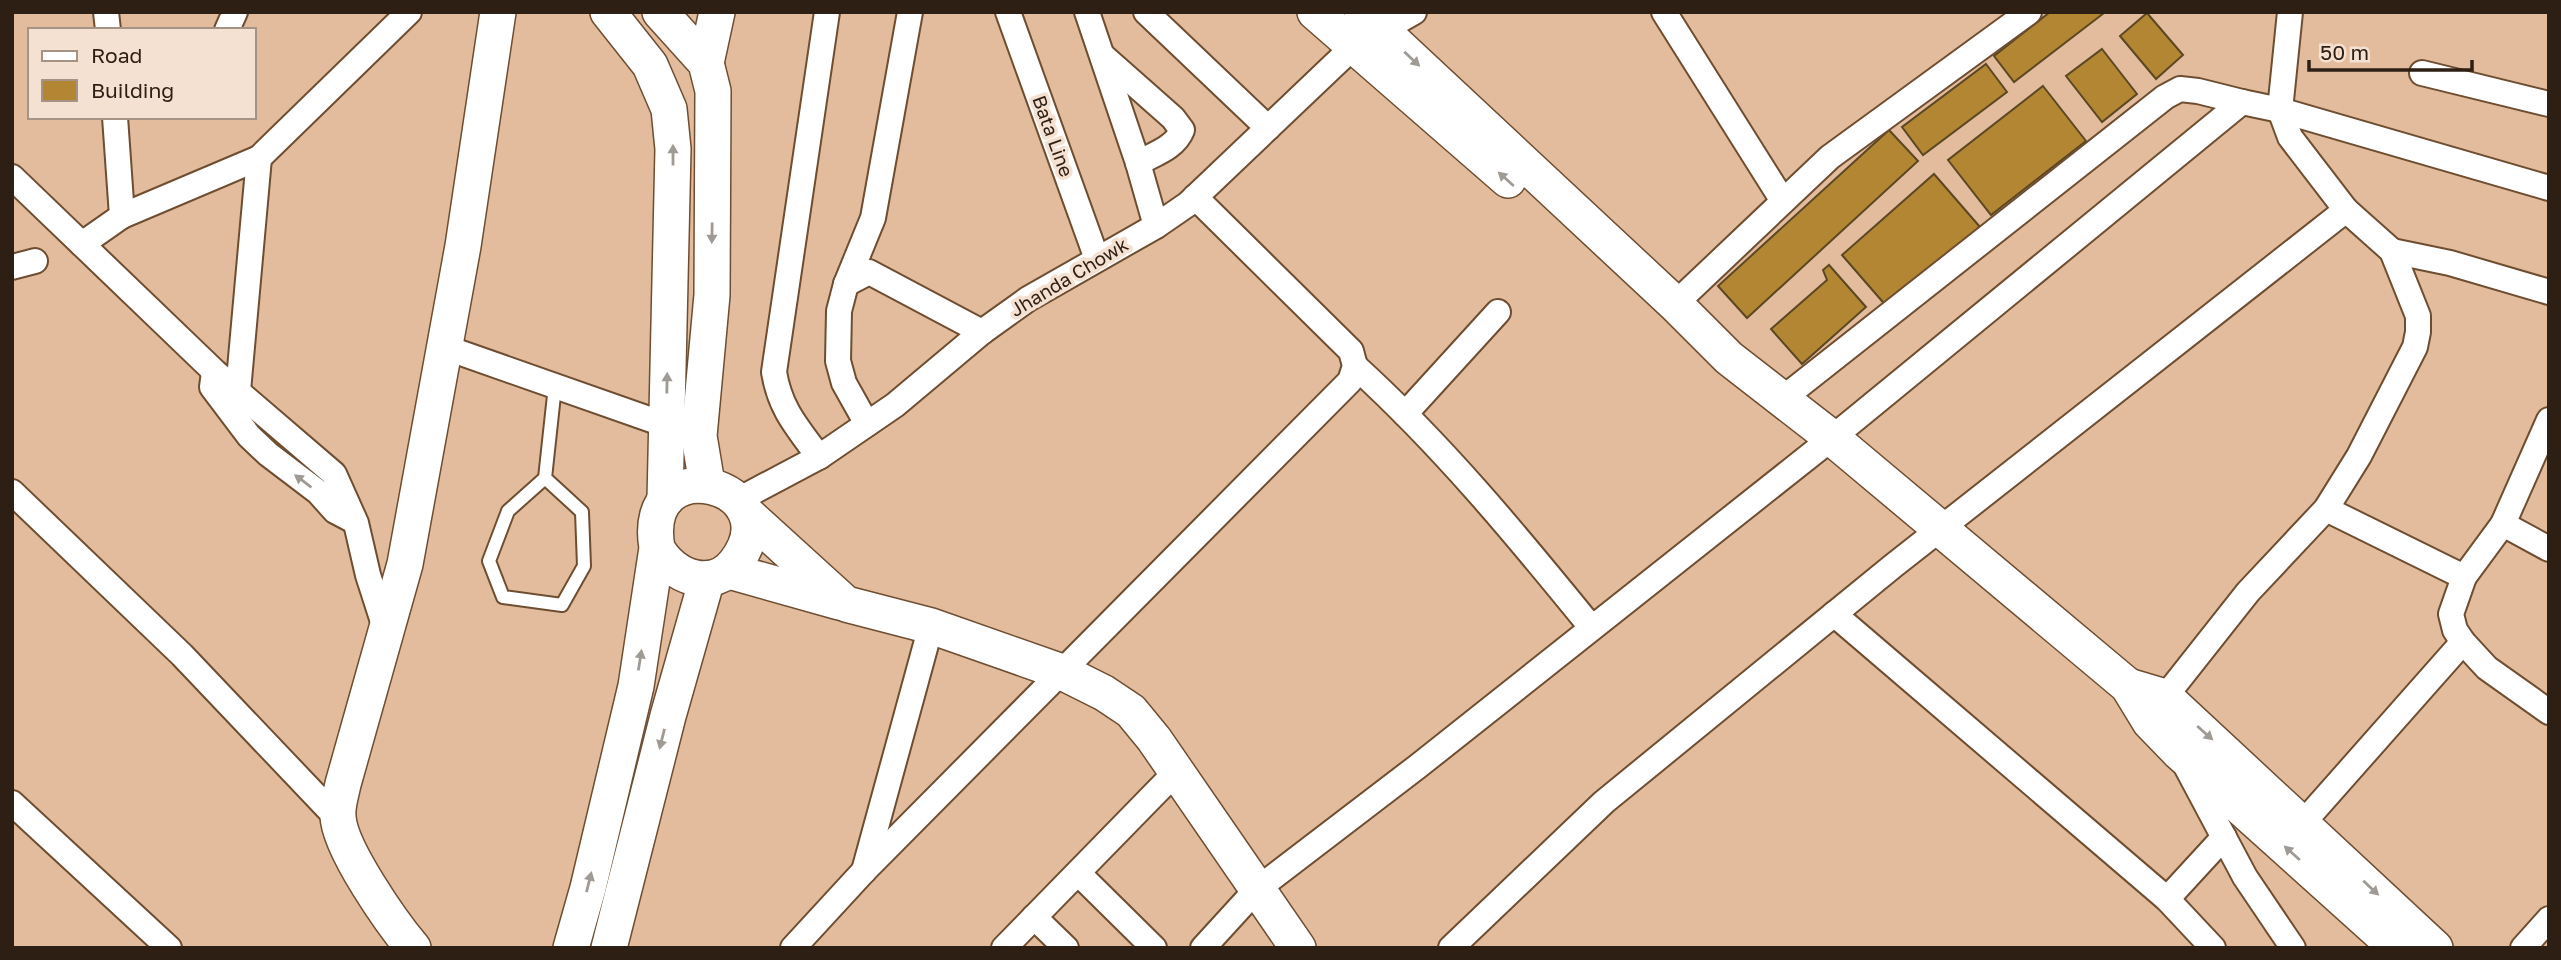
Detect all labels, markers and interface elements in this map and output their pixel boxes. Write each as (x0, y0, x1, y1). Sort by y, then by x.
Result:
legend (28, 28, 256, 119)
scale bar (2309, 28, 2472, 72)
text: 50 m (2320, 39, 2369, 65)
text: Road (91, 42, 142, 68)
one-way arrow (1403, 51, 1421, 67)
text: Building (91, 77, 174, 103)
street label: Bata Line (1028, 92, 1079, 180)
one-way arrow (667, 144, 679, 166)
one-way arrow (1498, 171, 1515, 187)
one-way arrow (706, 223, 718, 245)
street label: Jhanda Chowk (1005, 232, 1132, 321)
one-way arrow (662, 371, 673, 393)
one-way arrow (294, 474, 312, 488)
one-way arrow (634, 649, 645, 671)
one-way arrow (2196, 725, 2213, 741)
one-way arrow (656, 728, 667, 750)
one-way arrow (2283, 845, 2301, 861)
one-way arrow (584, 871, 595, 893)
one-way arrow (2363, 880, 2380, 897)

